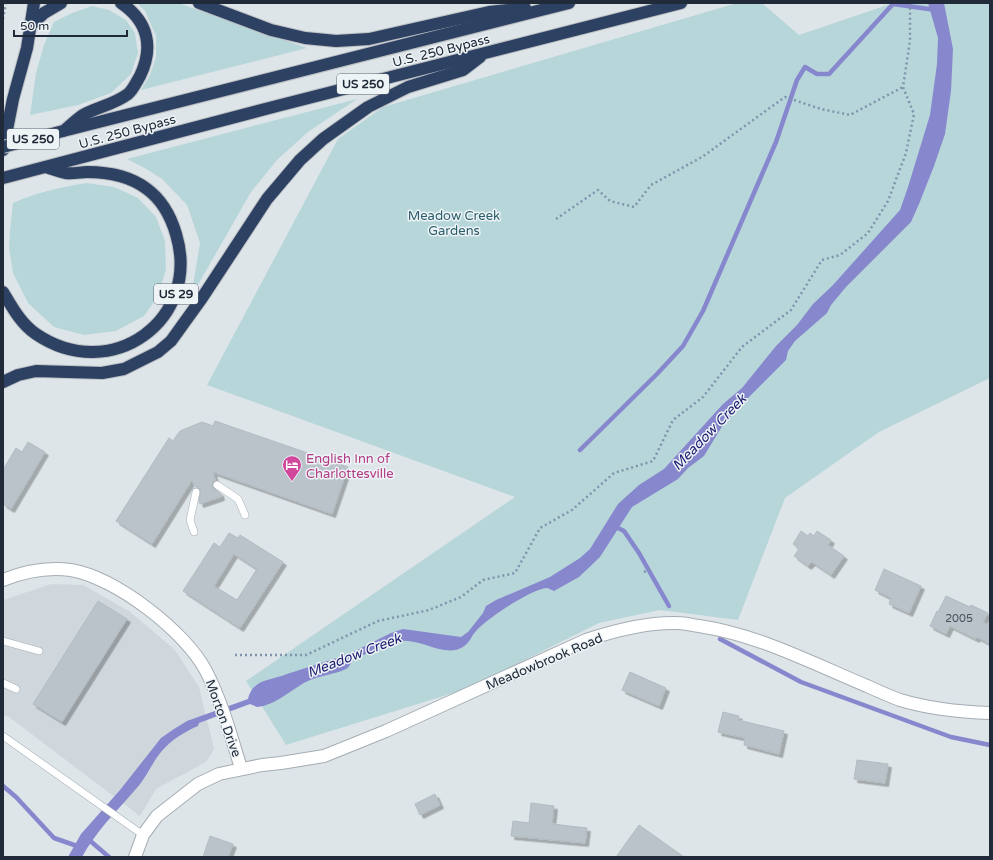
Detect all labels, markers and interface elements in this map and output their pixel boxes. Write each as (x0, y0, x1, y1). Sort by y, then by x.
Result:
scale bar (14, 12, 127, 38)
text: 50 m (20, 19, 49, 33)
street label: U.S. 250 Bypass (391, 31, 492, 71)
road number: US 250 (337, 74, 389, 94)
street label: U.S. 250 Bypass (77, 111, 177, 153)
road number: US 250 (7, 129, 59, 149)
park label: Meadow Creek Gardens (408, 208, 500, 239)
road number: US 29 (154, 284, 198, 304)
water label: Meadow Creek (669, 390, 751, 474)
place label: English Inn of Charlottesville (306, 451, 394, 482)
hotel icon: English Inn of Charlottesville (281, 454, 303, 482)
house number: 2005 (945, 612, 973, 625)
water label: Meadow Creek (305, 629, 405, 681)
street label: Meadowbrook Road (484, 630, 605, 694)
street label: Morton Drive (202, 677, 244, 759)

